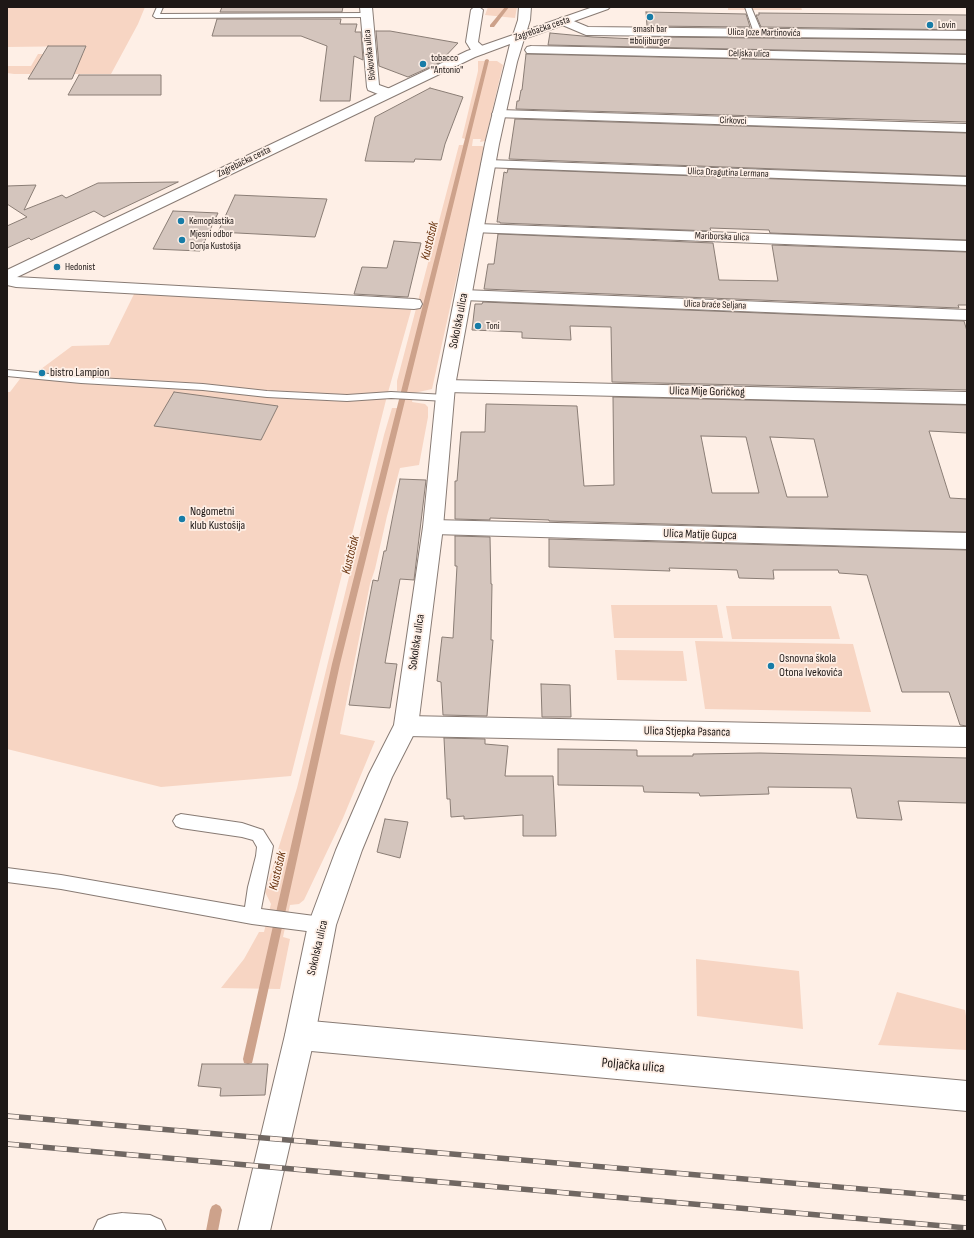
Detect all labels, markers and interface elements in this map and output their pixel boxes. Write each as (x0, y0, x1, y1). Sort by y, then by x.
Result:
marker: smash bar #boljiburger (645, 12, 655, 22)
street label: Zagrebačka cesta (512, 14, 572, 44)
place label: Lovin (938, 19, 956, 31)
marker: Lovin (925, 20, 935, 30)
place label: smash bar #boljiburger (630, 23, 670, 46)
street label: Ulica Joze Martinovića (727, 26, 801, 40)
street label: Biokovska ulica (361, 29, 379, 81)
street label: Celjska ulica (728, 48, 770, 60)
place label: tobacco "Antonio" (431, 52, 463, 76)
marker: tobacco "Antonio" (418, 59, 428, 69)
street label: Cirkovci (719, 115, 747, 127)
street label: Zagrebačka cesta (215, 144, 273, 180)
street label: Ulica Dragutina Lermana (687, 166, 769, 180)
place label: Kemoplastika (189, 215, 234, 227)
marker: Kemoplastika (176, 216, 186, 226)
water label: Kustošak (418, 220, 442, 262)
place label: Mjesni odbor Donja Kustošija (190, 228, 241, 252)
street label: Mariborska ulica (695, 230, 749, 244)
marker: Mjesni odbor Donja Kustošija (177, 235, 187, 245)
place label: Hedonist (65, 261, 95, 273)
marker: Hedonist (52, 262, 62, 272)
street label: Sokolska ulica (447, 292, 471, 350)
street label: Ulica braće Seljana (684, 298, 746, 312)
place label: Toni (486, 320, 500, 332)
marker: Toni (473, 321, 483, 331)
place label: bistro Lampion (50, 366, 109, 380)
marker: bistro Lampion (37, 368, 47, 378)
street label: Ulica Mije Goričkog (669, 384, 745, 400)
place label: Nogometni klub Kustošija (190, 505, 245, 533)
marker: Nogometni klub Kustošija (177, 514, 187, 524)
street label: Ulica Matije Gupca (663, 527, 737, 543)
water label: Kustošak (339, 534, 363, 576)
street label: Sokolska ulica (406, 613, 428, 671)
place label: Osnovna škola Otona Ivekovića (779, 652, 842, 680)
marker: Osnovna škola Otona Ivekovića (766, 661, 776, 671)
street label: Ulica Stjepka Pasanca (644, 724, 730, 740)
water label: Kustošak (266, 850, 290, 892)
street label: Sokolska ulica (305, 919, 331, 977)
street label: Poljačka ulica (601, 1055, 665, 1077)

